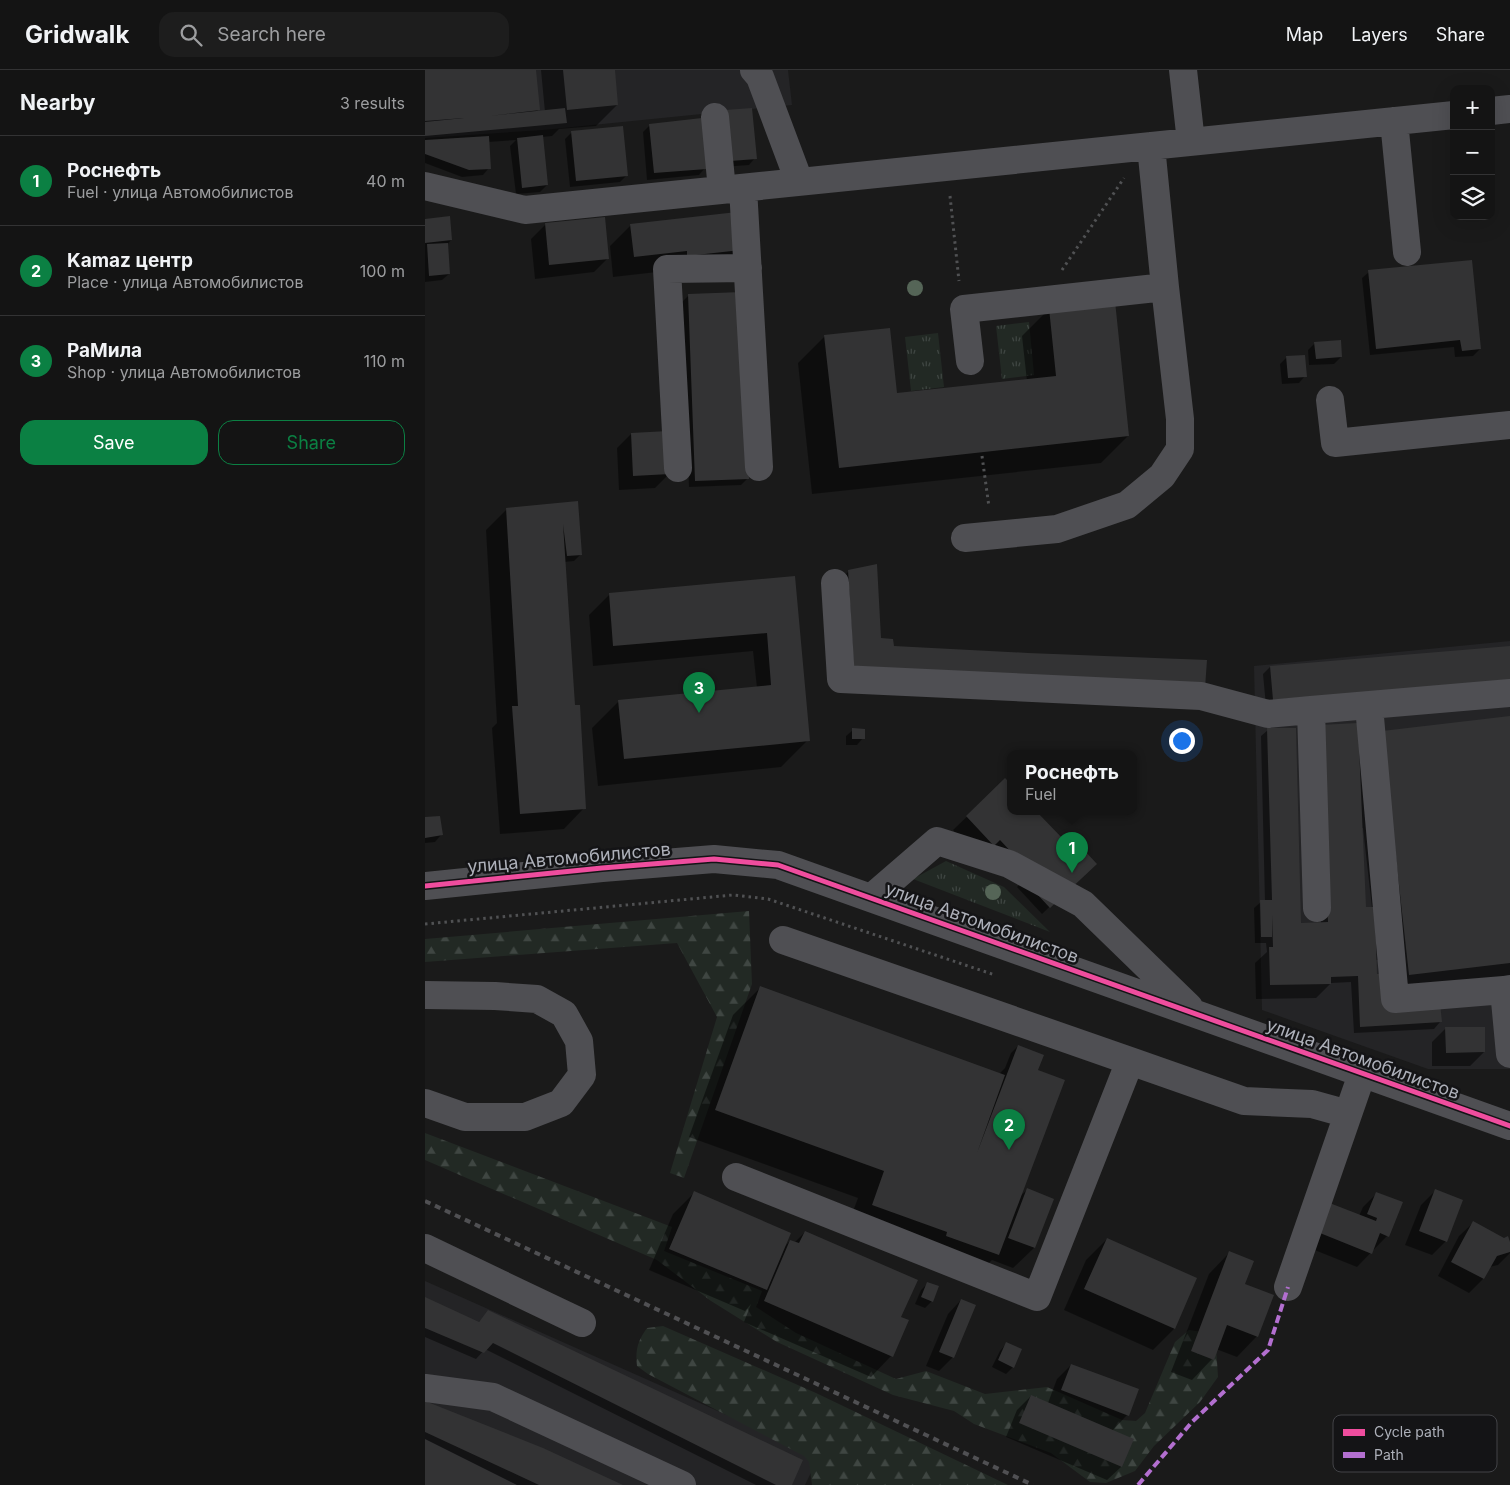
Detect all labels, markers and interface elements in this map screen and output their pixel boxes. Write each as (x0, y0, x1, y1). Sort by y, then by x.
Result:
search box (159, 12, 509, 57)
text: Gridwalk (25, 20, 129, 49)
icon: search (177, 21, 205, 49)
text: Search here (217, 23, 326, 46)
text: Map (1286, 24, 1323, 45)
text: Layers (1351, 24, 1408, 45)
text: Share (1436, 24, 1485, 45)
map controls (1450, 85, 1495, 220)
button: + (1450, 85, 1495, 130)
text: Nearby (20, 90, 95, 115)
text: 3 results (340, 93, 405, 113)
button: − (1450, 130, 1495, 175)
text: Роснефть (67, 159, 161, 182)
text: 1 (33, 171, 39, 191)
text: 40 m (366, 171, 405, 191)
button: layers (1450, 175, 1495, 220)
text: Fuel · улица Автомобилистов (67, 182, 293, 202)
text: Kamaz центр (67, 249, 193, 272)
text: 2 (31, 261, 41, 281)
text: 100 m (360, 261, 405, 281)
text: Place · улица Автомобилистов (67, 272, 303, 292)
text: РаМила (67, 339, 142, 362)
text: 3 (31, 351, 41, 371)
text: 110 m (363, 351, 405, 371)
text: Shop · улица Автомобилистов (67, 362, 301, 382)
button: Save (20, 420, 208, 465)
button: Share (218, 420, 405, 465)
pin: 3 (683, 672, 715, 713)
your location (1169, 728, 1195, 754)
popup (1007, 750, 1137, 815)
text: Роснефть (1025, 761, 1119, 784)
text: Fuel (1025, 784, 1057, 804)
pin: 1 (1056, 832, 1088, 873)
street label: улица Автомобилистов (466, 838, 671, 877)
street label: улица Автомобилистов (883, 878, 1082, 967)
street label: улица Автомобилистов (1264, 1014, 1463, 1103)
pin: 2 (993, 1109, 1025, 1150)
legend (1333, 1415, 1497, 1472)
text: Cycle path (1374, 1423, 1445, 1440)
text: Path (1374, 1446, 1404, 1463)

